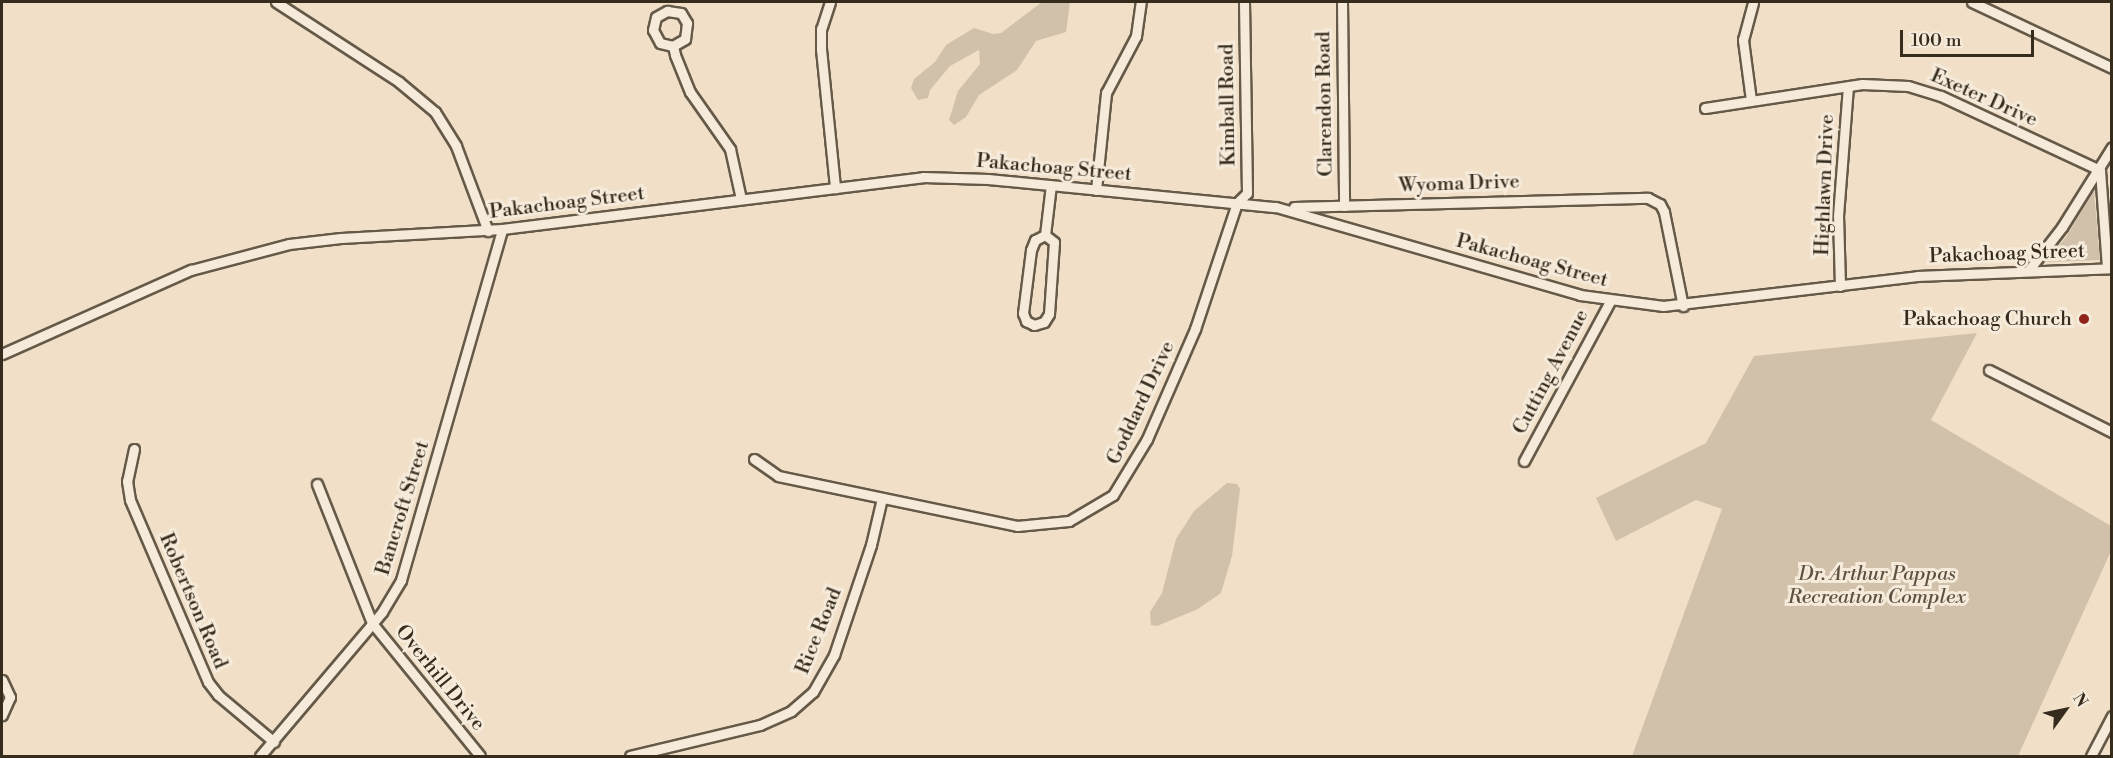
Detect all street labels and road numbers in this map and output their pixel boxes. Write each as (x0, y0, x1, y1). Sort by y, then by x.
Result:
street label: Clarendon Road (1312, 31, 1338, 177)
street label: Kimball Road (1215, 44, 1241, 166)
street label: Exeter Drive (1927, 64, 2041, 132)
street label: Highlawn Drive (1811, 114, 1839, 256)
street label: Pakachoag Street (975, 149, 1133, 187)
street label: Wyoma Drive (1398, 170, 1520, 198)
street label: Pakachoag Street (488, 182, 646, 224)
street label: Pakachoag Street (1454, 229, 1610, 293)
street label: Pakachoag Street (1929, 239, 2085, 269)
street label: Cutting Avenue (1508, 305, 1594, 439)
street label: Goddard Drive (1102, 337, 1180, 469)
street label: Bancroft Street (371, 438, 435, 578)
street label: Robertson Road (154, 530, 232, 672)
street label: Rice Road (791, 584, 847, 678)
street label: Overhill Drive (390, 620, 490, 736)

